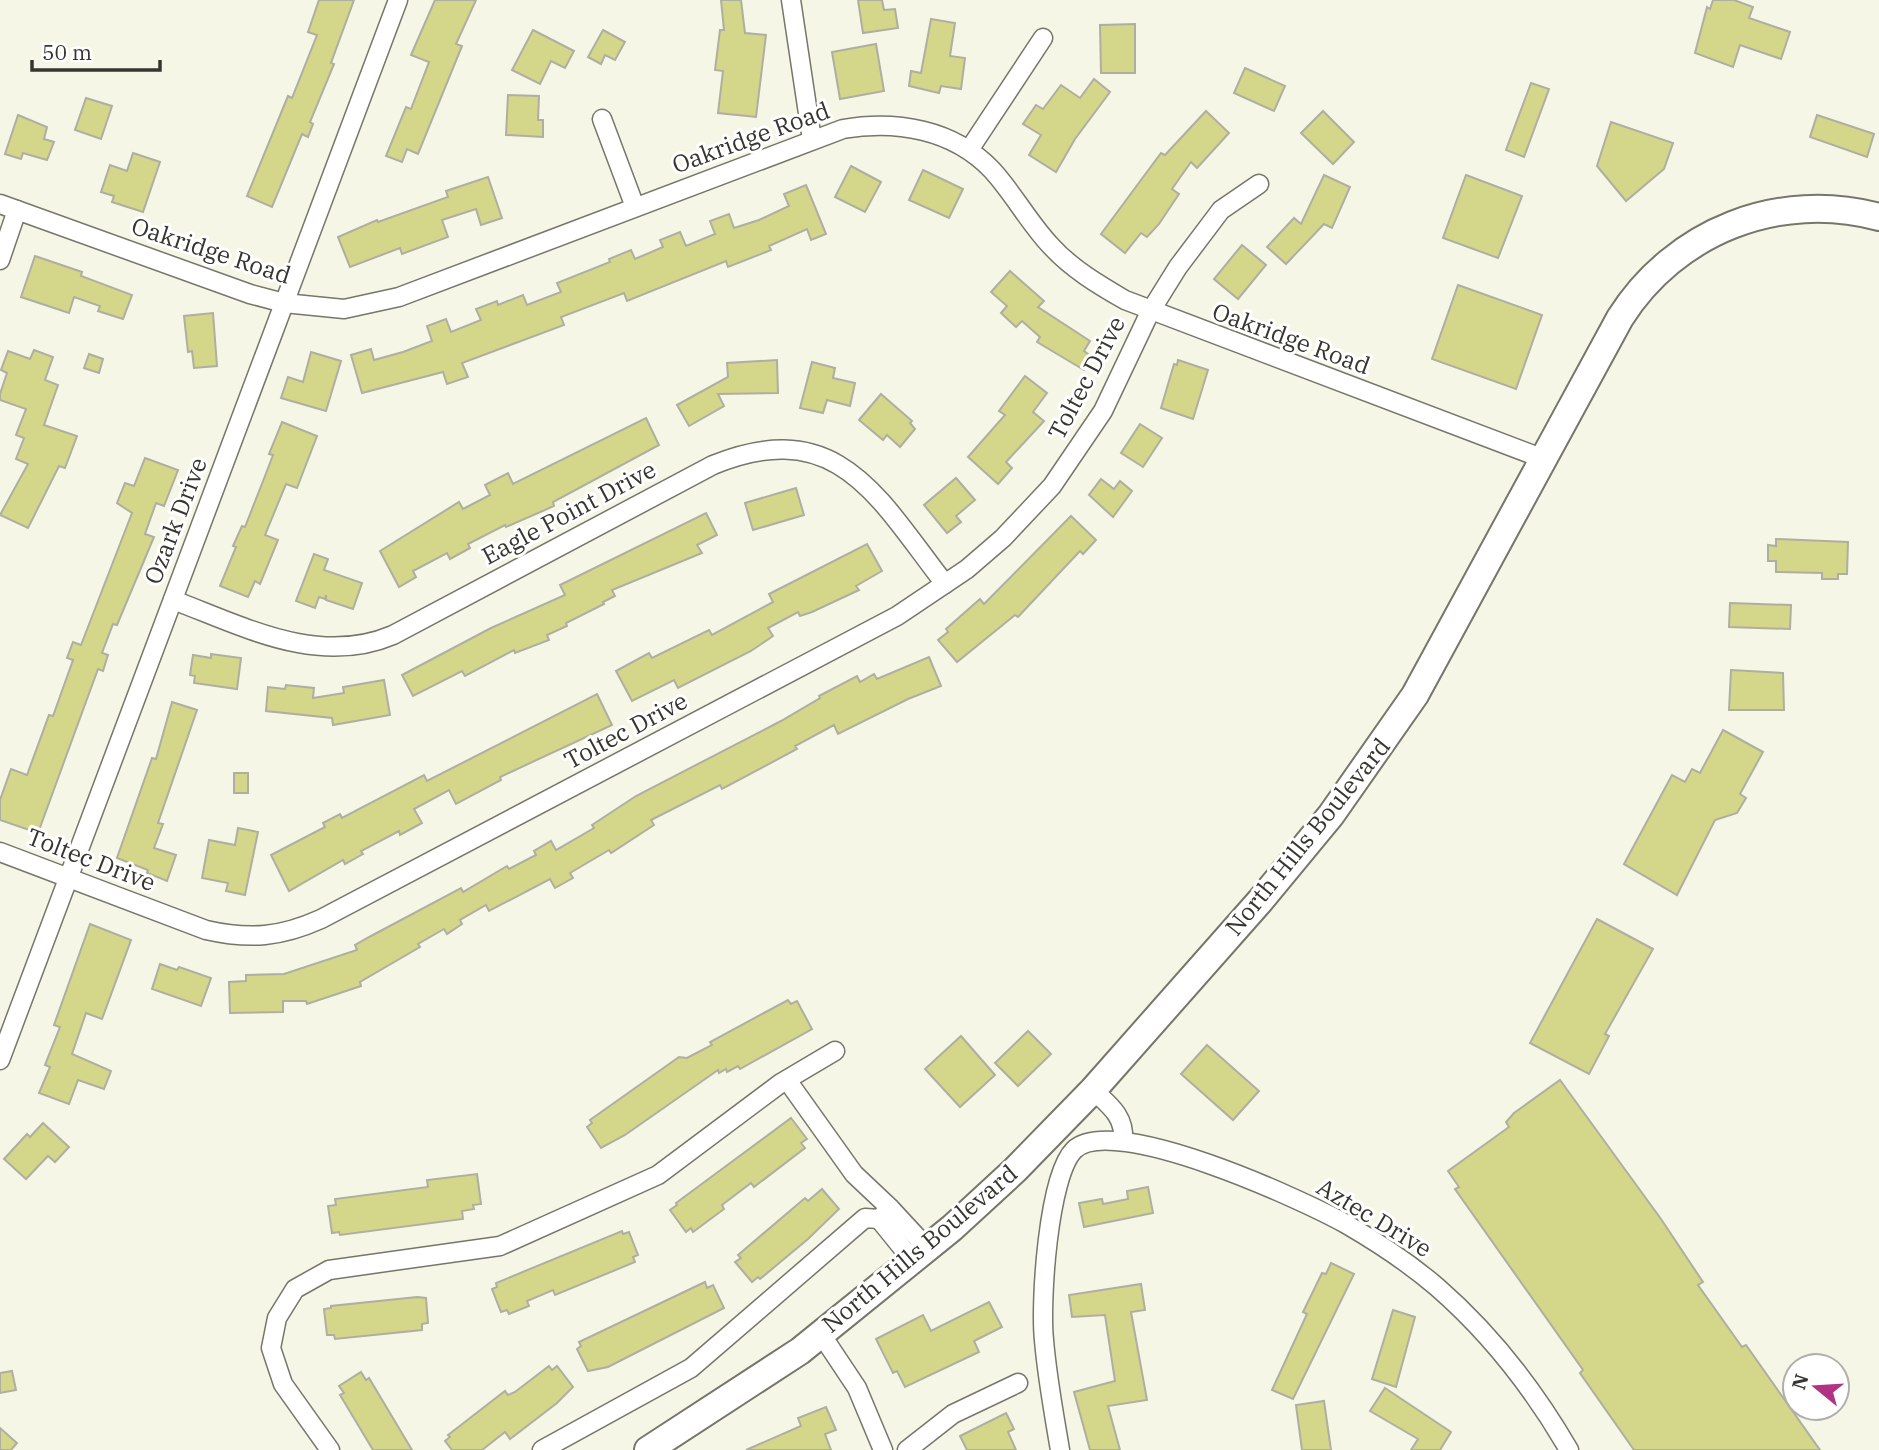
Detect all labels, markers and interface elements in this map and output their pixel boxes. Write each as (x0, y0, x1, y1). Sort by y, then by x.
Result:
scale bar (32, 28, 159, 72)
text: 50 m (42, 38, 92, 66)
street label: Oakridge Road (667, 94, 834, 180)
street label: Oakridge Road (128, 209, 295, 291)
street label: Oakridge Road (1208, 295, 1375, 381)
street label: Toltec Drive (1040, 310, 1132, 445)
street label: Ozark Drive (136, 453, 214, 589)
street label: Eagle Point Drive (476, 453, 661, 571)
street label: Toltec Drive (558, 684, 693, 776)
street label: North Hills Boulevard (1218, 731, 1397, 942)
street label: Toltec Drive (23, 820, 160, 898)
street label: North Hills Boulevard (815, 1157, 1024, 1339)
street label: Aztec Drive (1311, 1170, 1438, 1264)
north arrow (1781, 1352, 1851, 1422)
text: N (1786, 1371, 1814, 1393)

